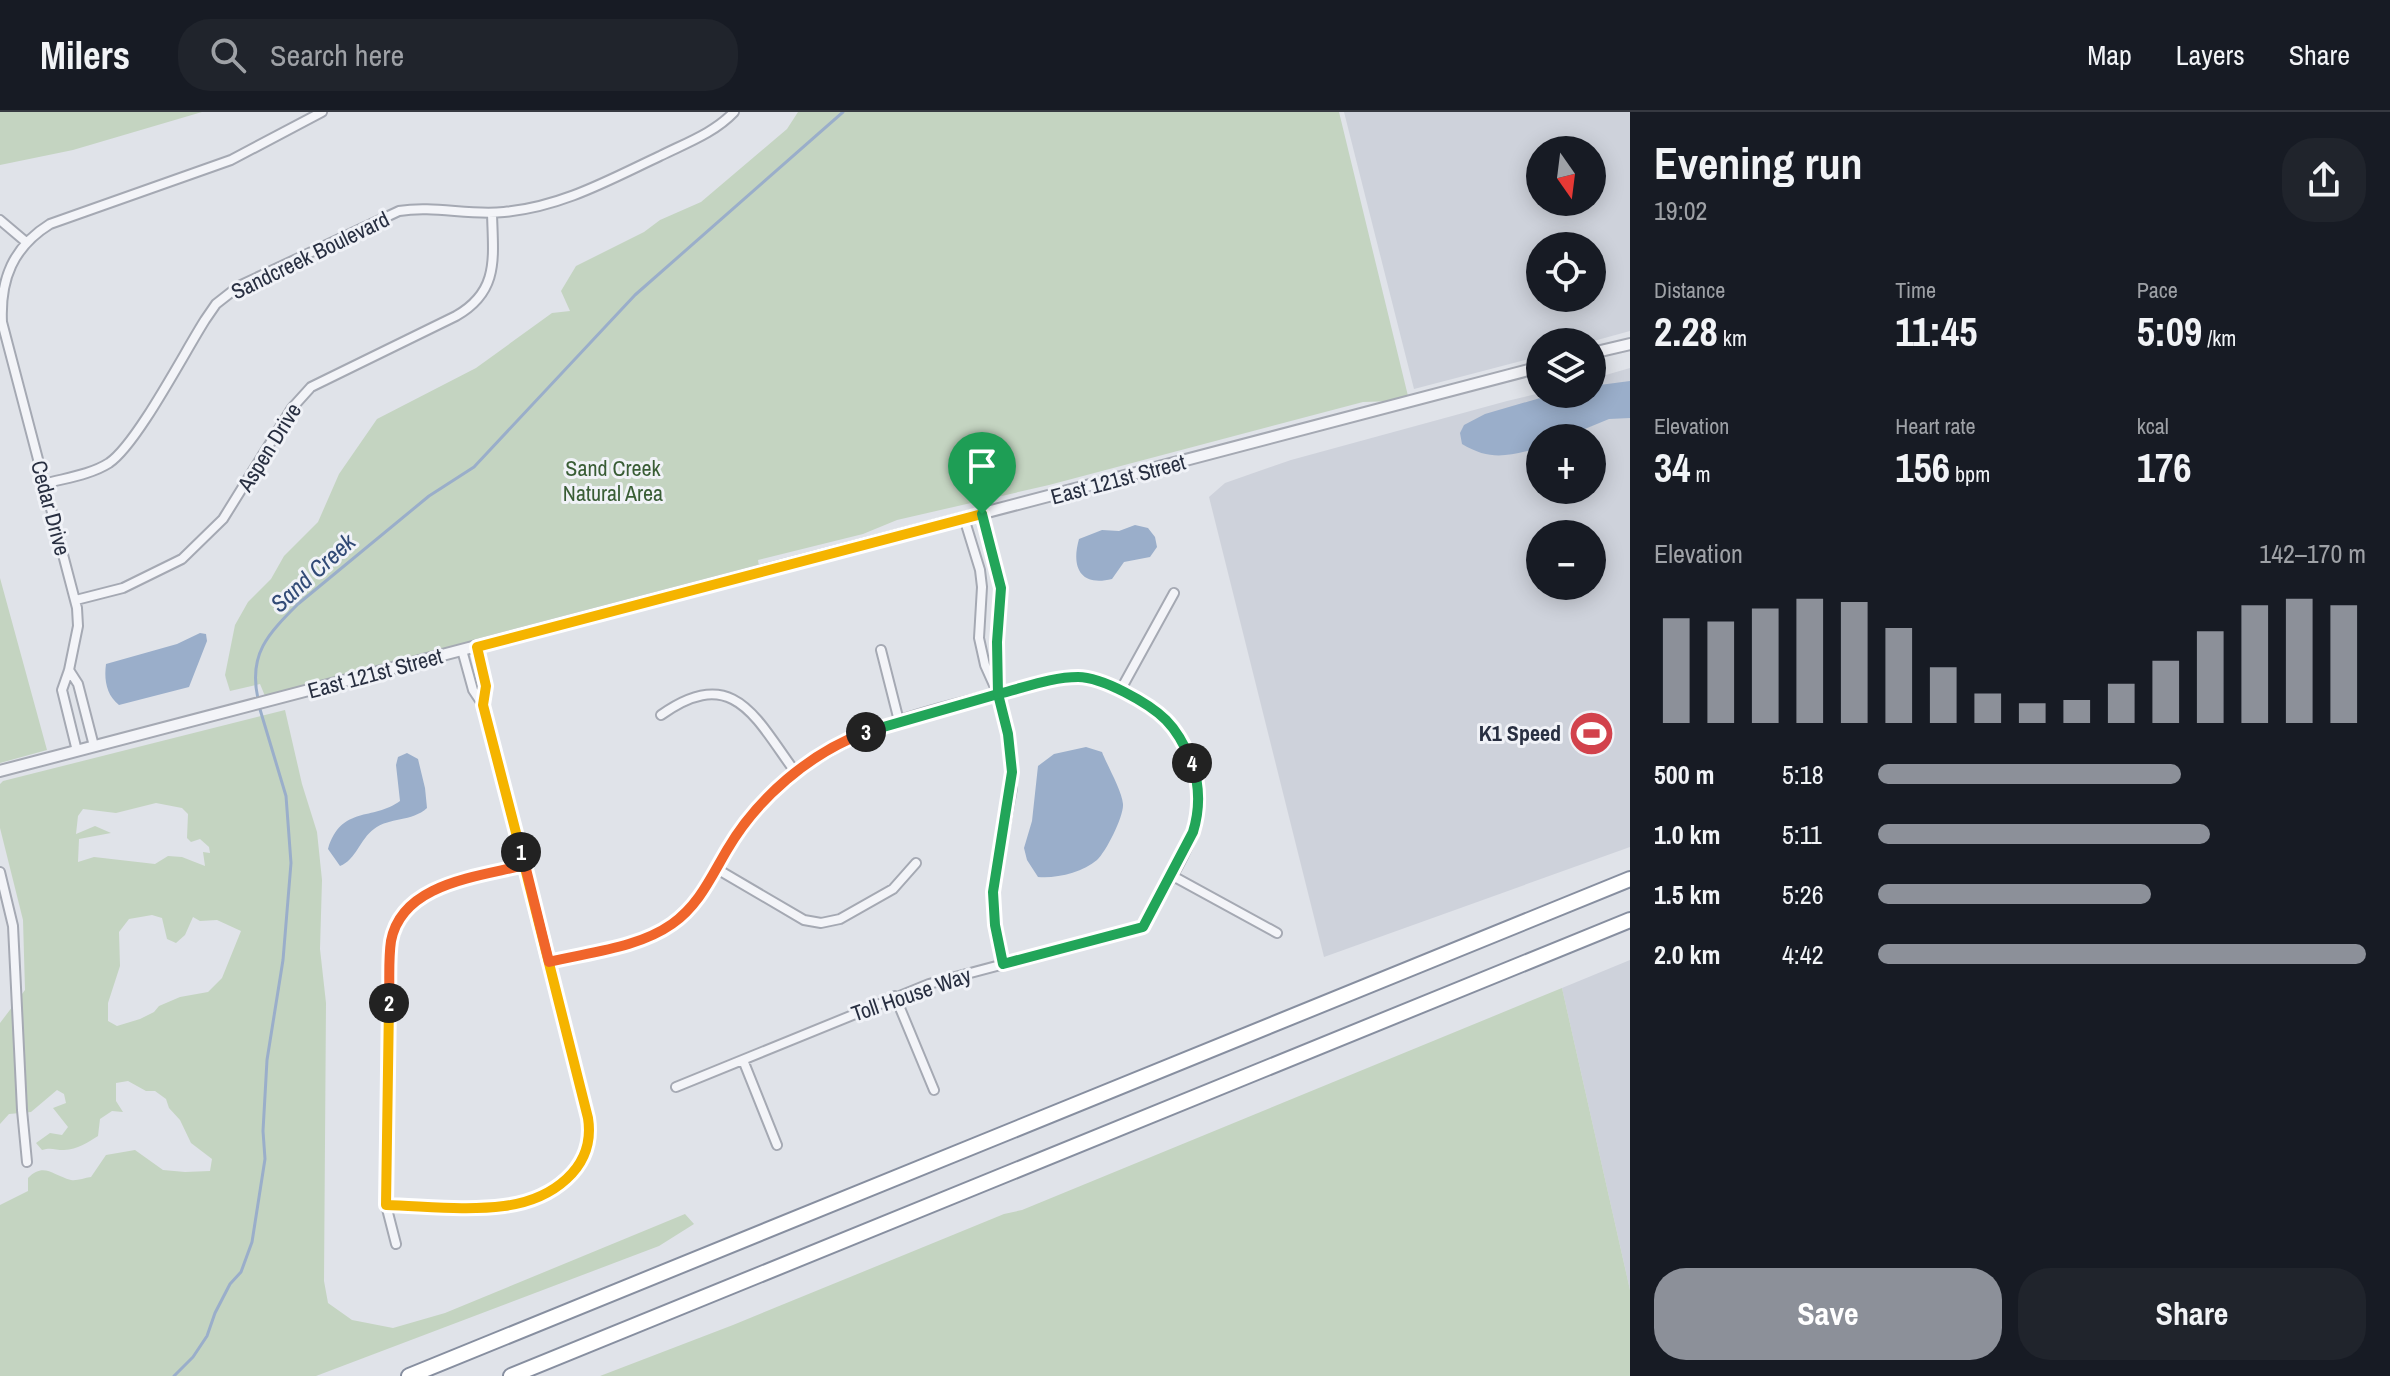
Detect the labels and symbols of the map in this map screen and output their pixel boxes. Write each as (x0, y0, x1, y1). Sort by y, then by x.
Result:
north arrow (1526, 136, 1606, 216)
street label: Sandcreek Boulevard (226, 204, 394, 306)
street label: Aspen Drive (229, 397, 308, 498)
pin (948, 432, 1016, 514)
street label: East 121st Street (1047, 447, 1189, 511)
park label: Sand Creek Natural Area (563, 453, 663, 508)
street label: Cedar Drive (24, 457, 78, 559)
water label: Sand Creek (263, 525, 363, 619)
street label: East 121st Street (304, 641, 446, 705)
sports icon: K1 Speed (1568, 709, 1616, 757)
pin: 3 (846, 712, 886, 752)
place label: K1 Speed (1479, 718, 1561, 748)
pin: 4 (1172, 743, 1212, 783)
pin: 1 (501, 832, 541, 872)
street label: Toll House Way (847, 960, 975, 1028)
pin: 2 (369, 983, 409, 1023)

